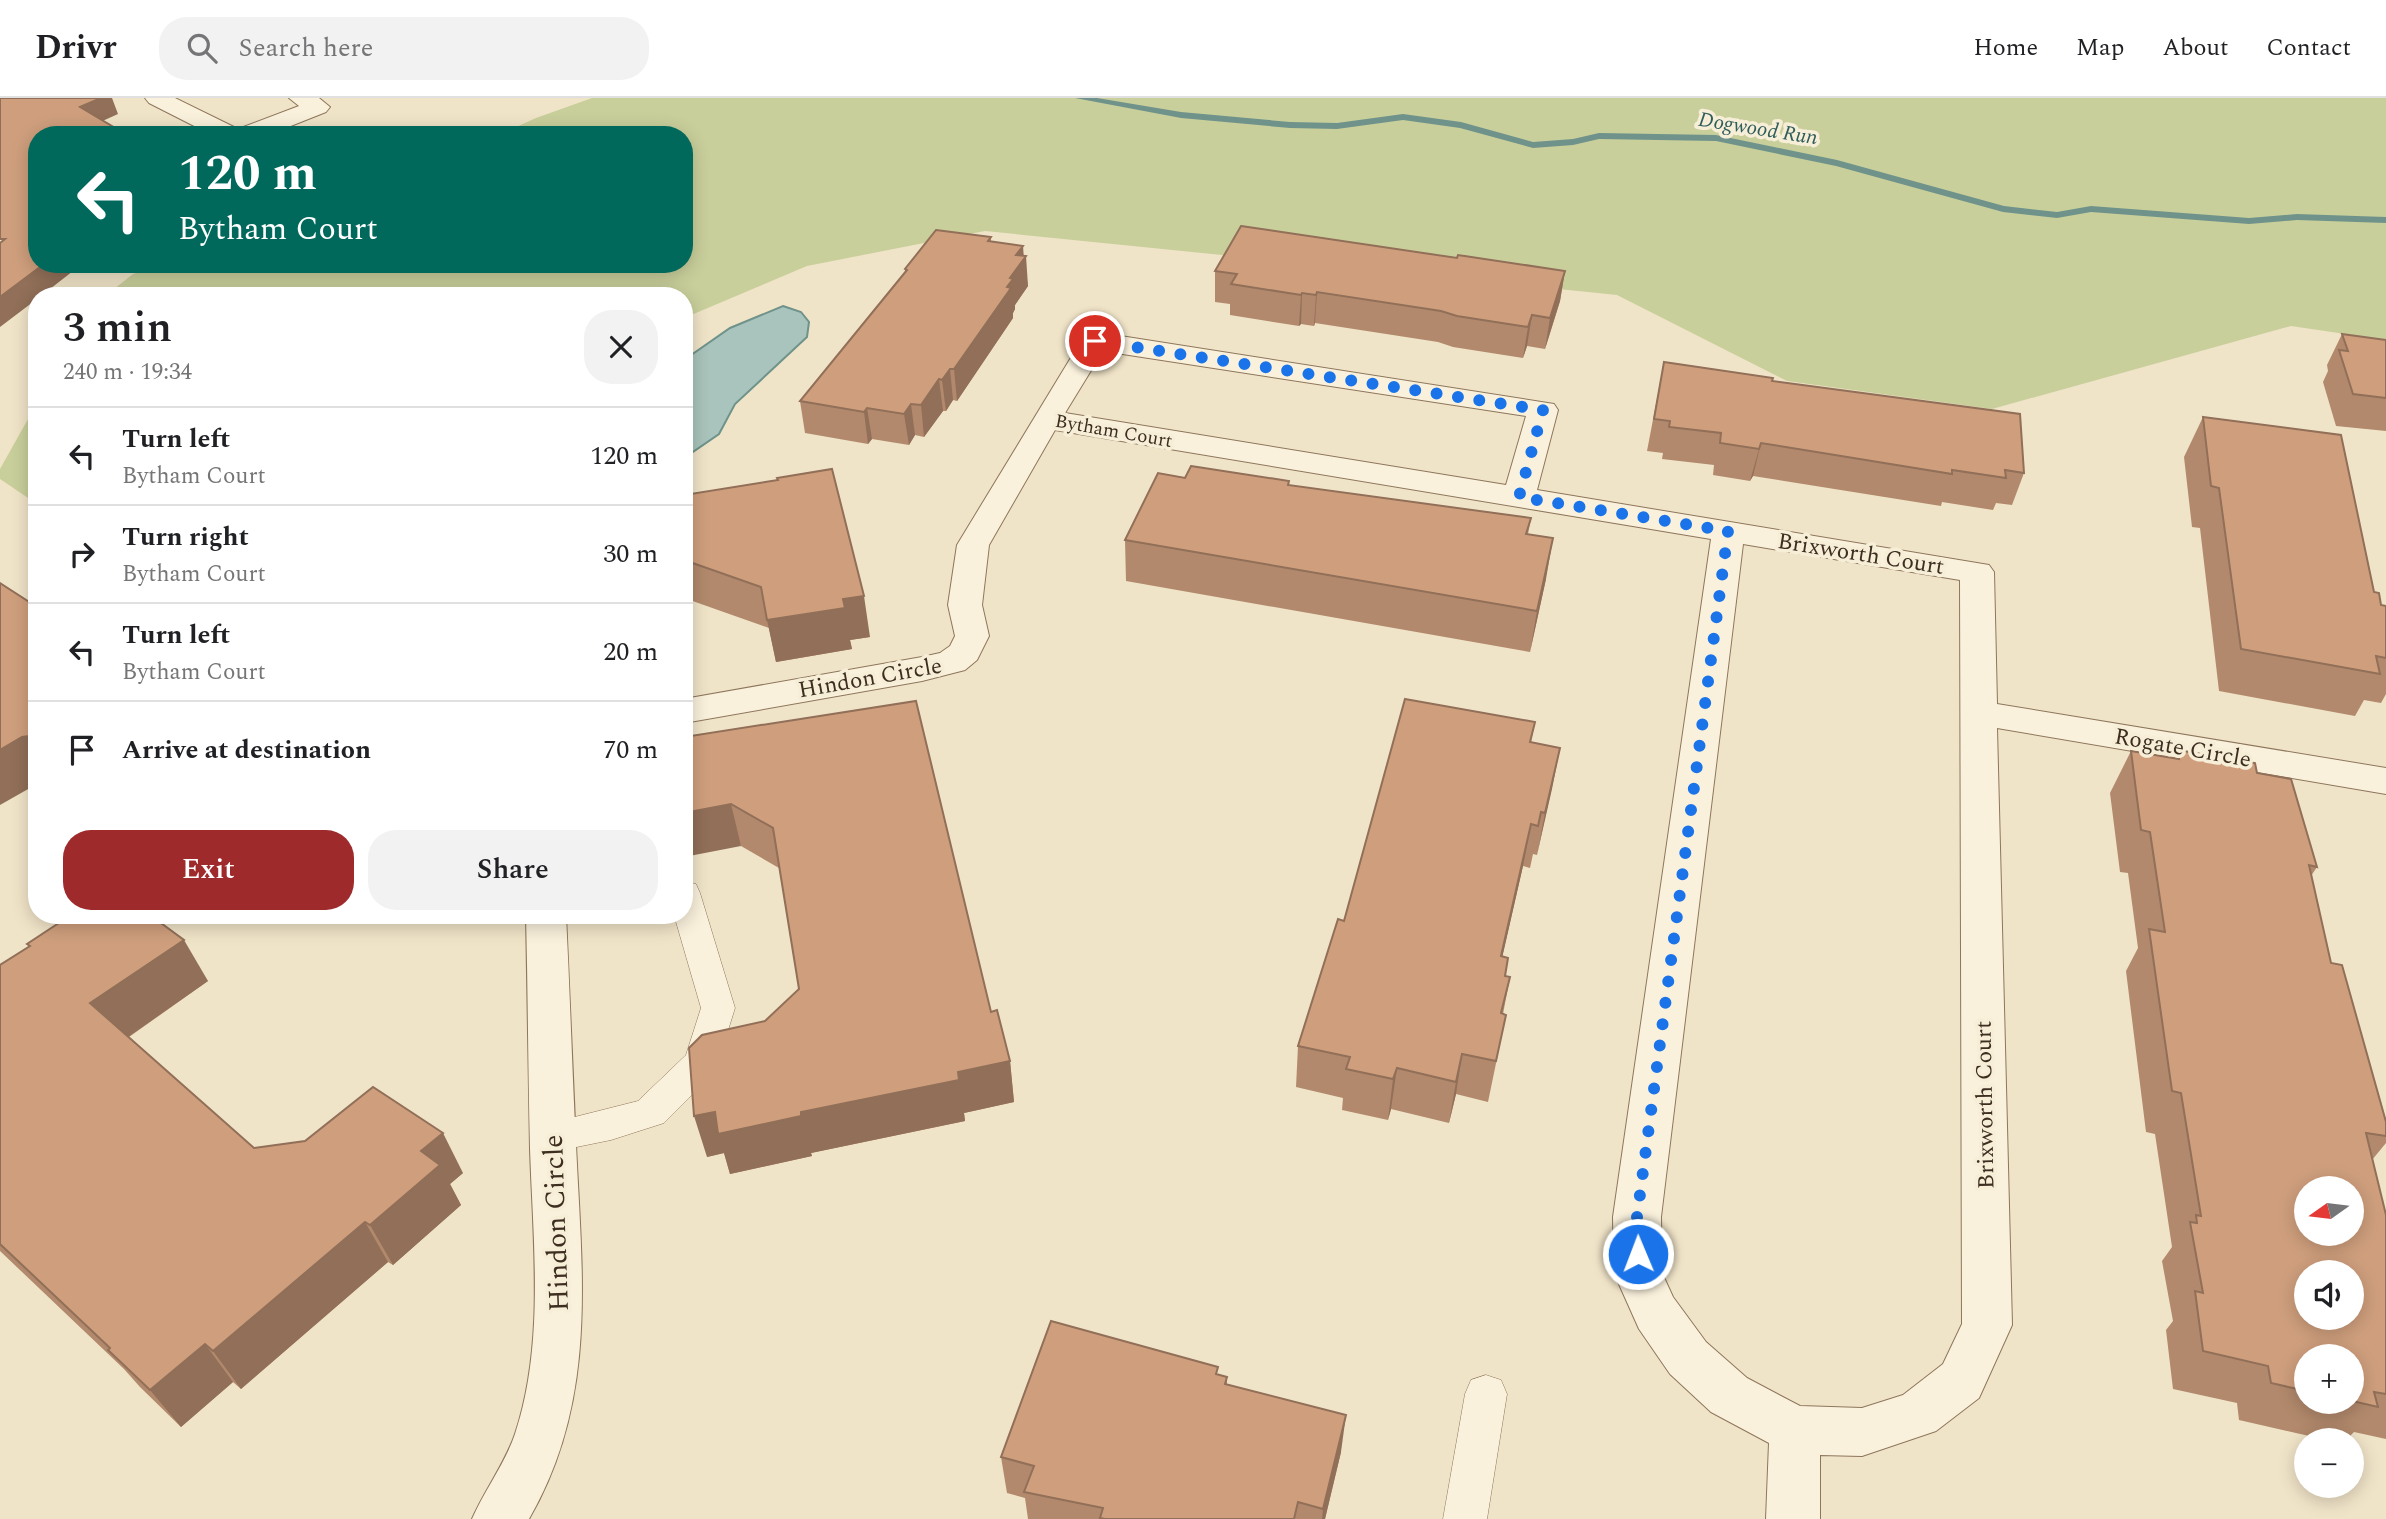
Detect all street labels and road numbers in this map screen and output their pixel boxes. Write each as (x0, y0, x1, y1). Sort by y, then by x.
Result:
street label: Bytham Court (1053, 407, 1175, 456)
street label: Brixworth Court (1775, 524, 1947, 585)
street label: Hindon Circle (796, 649, 945, 708)
street label: Rogate Circle (2112, 719, 2254, 778)
street label: Brixworth Court (1967, 1021, 2004, 1189)
street label: Hindon Circle (532, 1134, 581, 1312)

